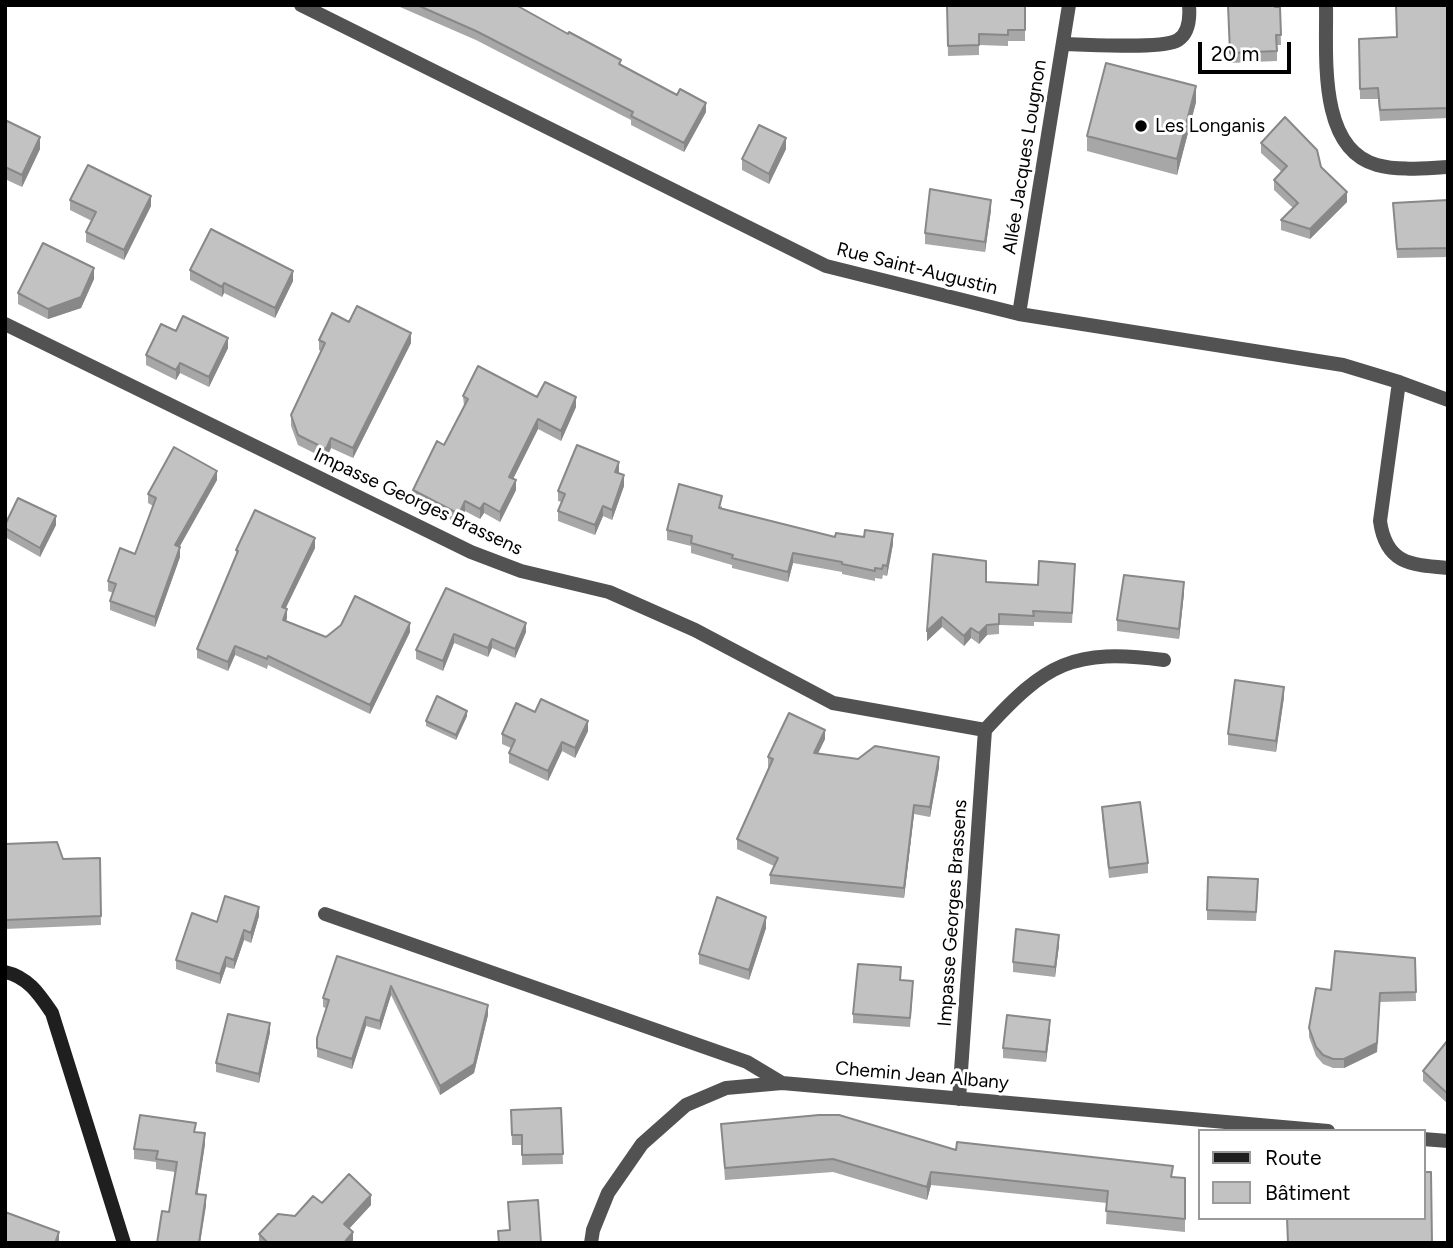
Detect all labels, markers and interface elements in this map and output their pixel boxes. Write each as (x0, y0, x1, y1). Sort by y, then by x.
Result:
scale bar (1201, 28, 1294, 72)
text: 20 m (1211, 41, 1259, 66)
street label: Allée Jacques Lougnon (998, 58, 1052, 256)
place label: Les Longanis (1155, 115, 1265, 137)
marker: Les Longanis (1133, 118, 1149, 134)
street label: Rue Saint-Augustin (834, 238, 1000, 300)
street label: Impasse Georges Brassens (310, 444, 526, 560)
street label: Impasse Georges Brassens (934, 799, 972, 1027)
street label: Chemin Jean Albany (834, 1057, 1010, 1095)
legend (1198, 1129, 1425, 1220)
text: Route (1265, 1145, 1321, 1170)
text: Bâtiment (1265, 1180, 1350, 1205)

